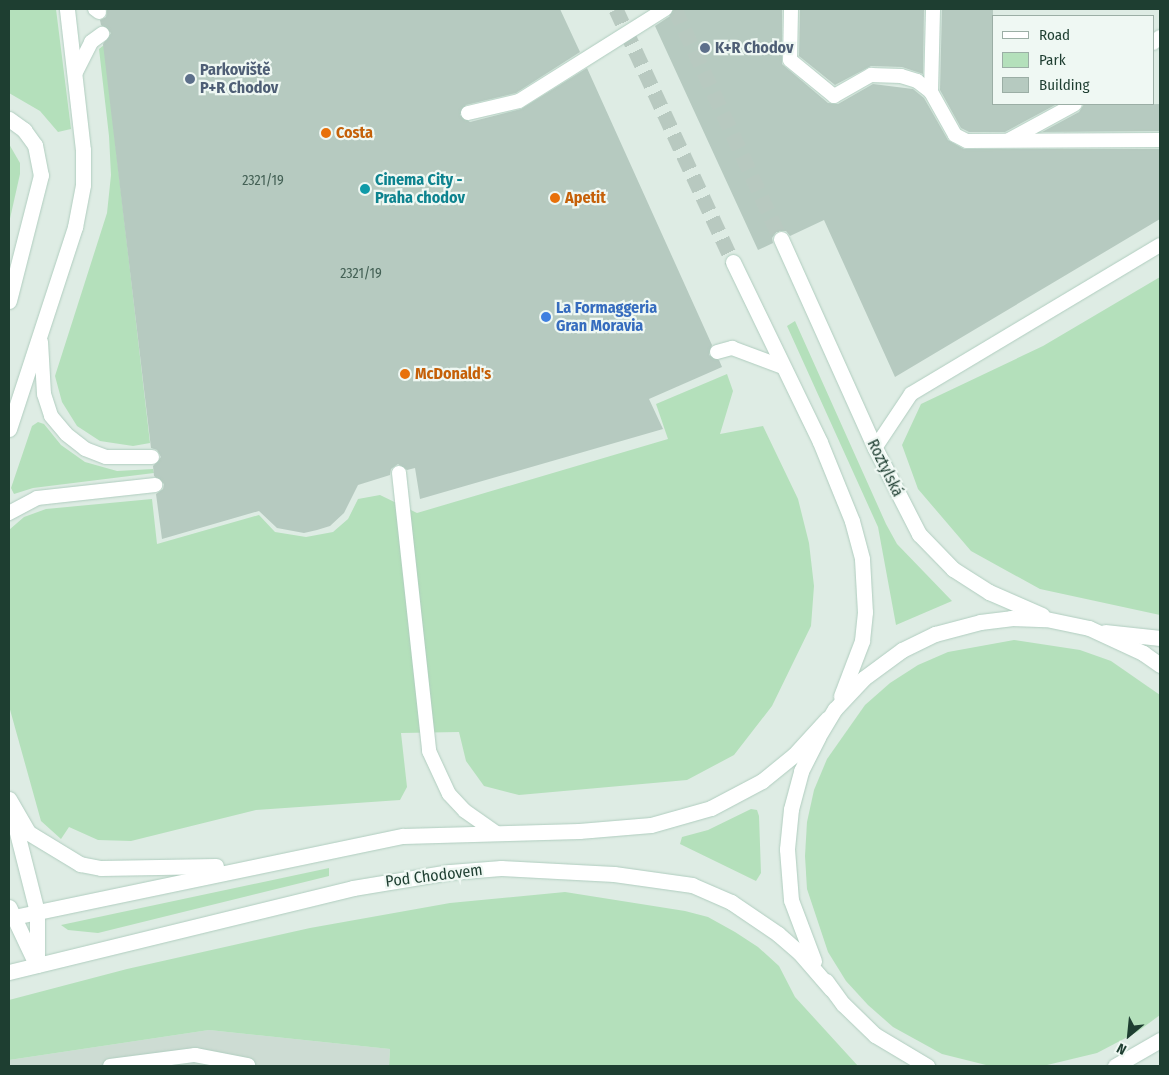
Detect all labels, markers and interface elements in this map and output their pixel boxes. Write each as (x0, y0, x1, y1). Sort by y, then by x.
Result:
legend (992, 15, 1154, 105)
text: Road (1039, 26, 1070, 44)
place label: K+R Chodov (715, 38, 794, 58)
marker: K+R Chodov (699, 42, 711, 54)
text: Park (1039, 51, 1066, 69)
place label: Parkoviště P+R Chodov (200, 60, 278, 98)
marker: Parkoviště P+R Chodov (184, 73, 196, 85)
text: Building (1039, 76, 1090, 94)
place label: Costa (336, 123, 373, 143)
marker: Costa (320, 127, 332, 139)
place label: Cinema City - Praha chodov (375, 170, 465, 208)
house number: 2321/19 (242, 173, 284, 189)
marker: Cinema City - Praha chodov (359, 183, 371, 195)
place label: Apetit (565, 188, 606, 208)
marker: Apetit (549, 192, 561, 204)
house number: 2321/19 (340, 266, 382, 282)
place label: La Formaggeria Gran Moravia (556, 298, 657, 336)
marker: La Formaggeria Gran Moravia (540, 311, 552, 323)
place label: McDonald's (415, 364, 491, 384)
marker: McDonald's (399, 368, 411, 380)
street label: Roztylská (863, 436, 907, 500)
street label: Pod Chodovem (384, 861, 484, 891)
north arrow (1104, 1010, 1154, 1060)
text: N (1114, 1039, 1129, 1058)

